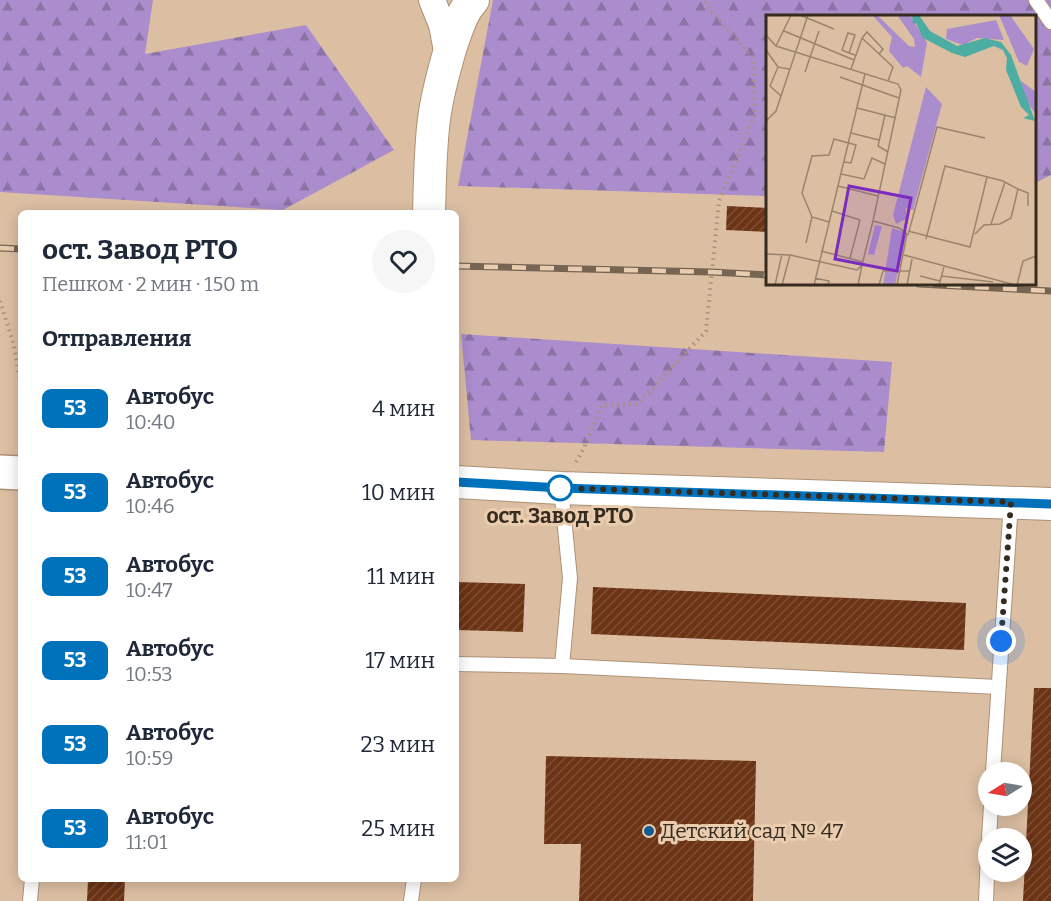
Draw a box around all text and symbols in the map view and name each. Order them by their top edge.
inset map [766,15,1036,285]
button: heart [372,230,435,293]
text: ост. Завод РТО [42,233,238,266]
text: Пешком · 2 мин · 150 m [42,272,259,296]
text: Отправления [42,325,192,352]
text: Автобус [126,383,214,410]
text: 53 [63,395,87,421]
text: 4 мин [372,395,435,422]
text: 10:40 [126,410,176,434]
text: Автобус [126,467,214,494]
marker: ост. Завод РТО [547,475,573,501]
text: 53 [63,479,87,505]
text: 10 мин [362,479,435,506]
text: 10:46 [126,494,175,518]
place label: ост. Завод РТО [486,503,634,529]
text: Автобус [126,551,214,578]
text: 53 [63,563,87,589]
text: 11 мин [367,563,435,590]
text: 10:47 [126,578,173,602]
your location [986,626,1016,656]
text: Автобус [126,635,214,662]
text: 53 [63,647,87,673]
text: 17 мин [365,647,435,674]
text: 10:53 [126,662,173,686]
text: Автобус [126,719,214,746]
text: 53 [63,731,87,757]
text: 23 мин [360,731,435,758]
text: 10:59 [126,746,173,770]
north arrow [978,762,1032,816]
map controls [978,762,1032,882]
text: Автобус [126,803,214,830]
text: 53 [63,815,87,841]
text: 25 мин [361,815,435,842]
place label: Детский сад № 47 [661,818,844,844]
marker: Детский сад № 47 [642,824,656,838]
button: layers [978,828,1032,882]
text: 11:01 [126,830,167,854]

